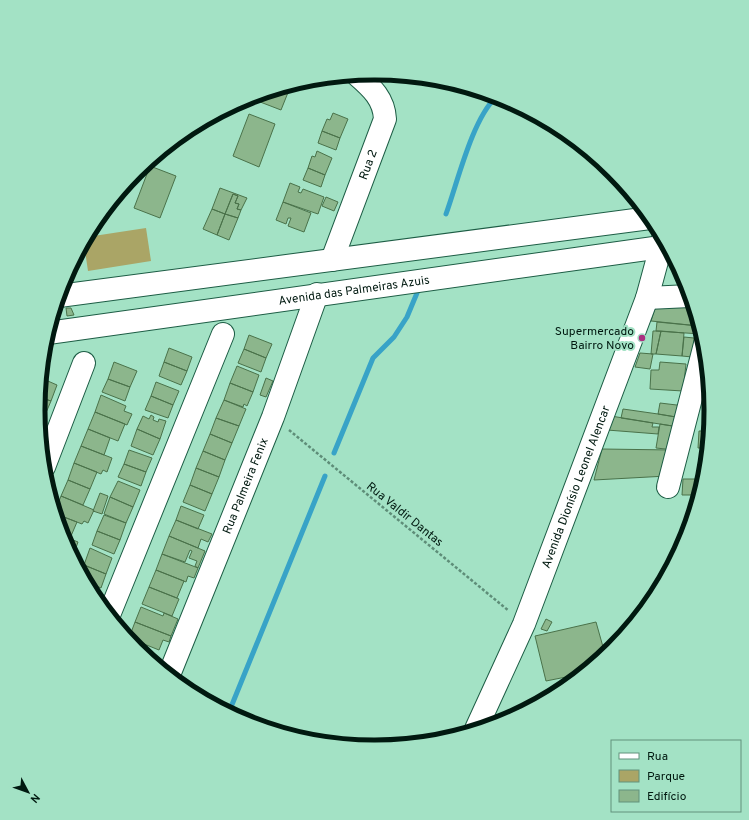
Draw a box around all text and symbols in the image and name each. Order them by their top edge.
street label: Rua 2 [356,147,382,182]
street label: Avenida das Palmeiras Azuis [277,273,431,310]
place label: Supermercado Bairro Novo [555,324,634,354]
marker: Supermercado Bairro Novo [637,333,647,343]
street label: Avenida Dionísio Leonel Alencar [539,403,615,571]
street label: Rua Palmeira Fenix [220,436,273,537]
street label: Rua Valdir Dantas [363,479,446,551]
legend [611,740,741,812]
text: Rua [647,749,668,765]
text: Parque [647,769,685,785]
north arrow [8,772,48,812]
text: Edifício [647,789,687,805]
text: N [27,790,43,805]

